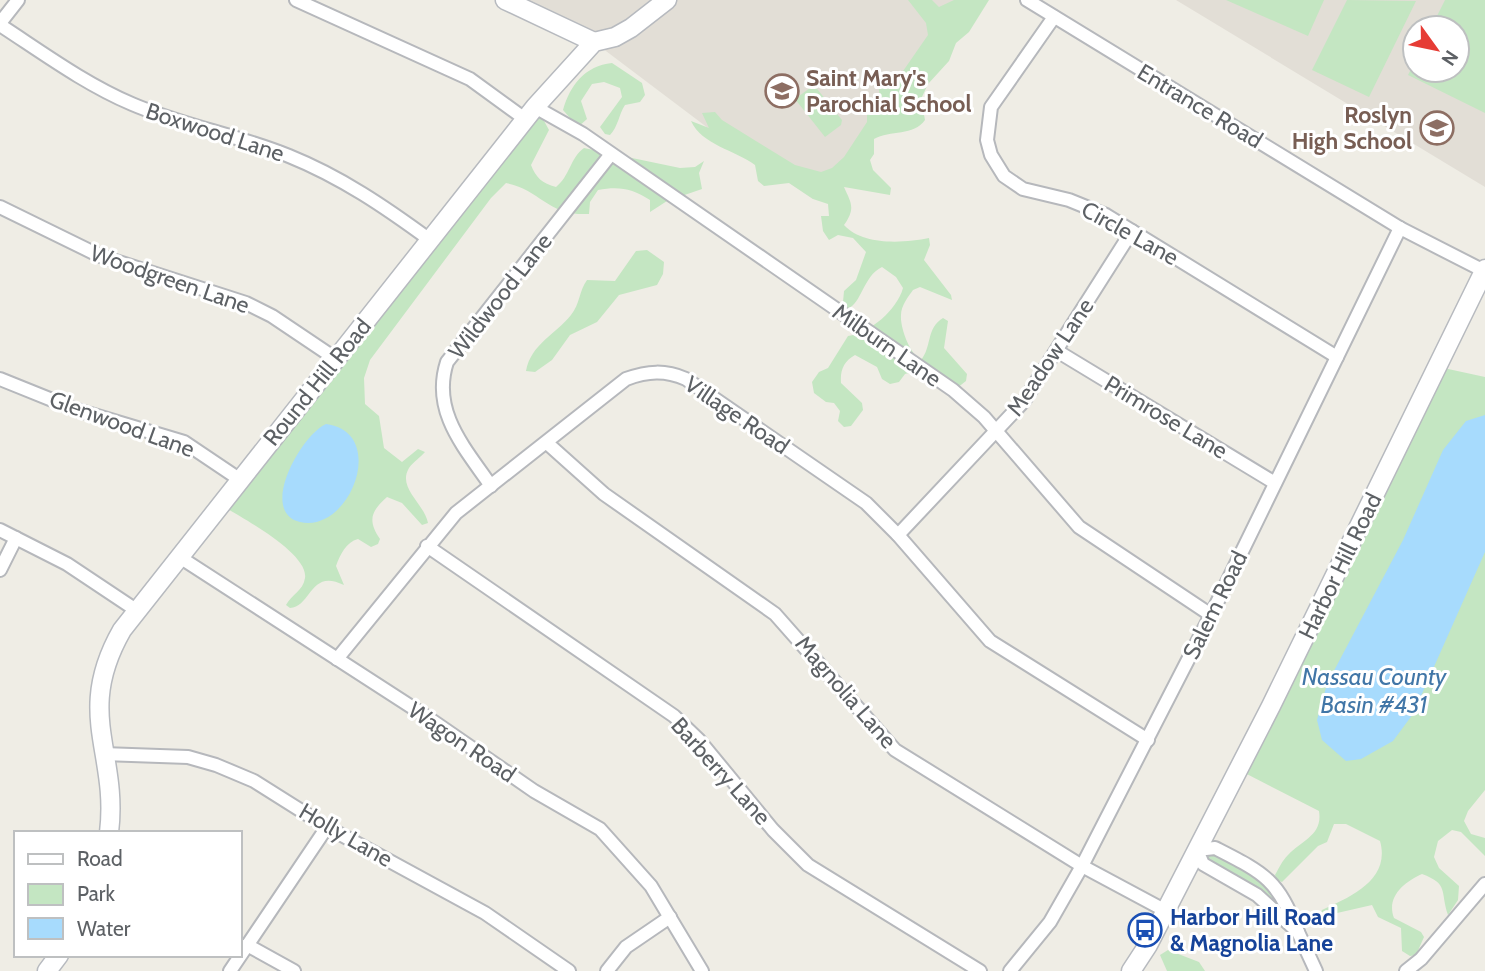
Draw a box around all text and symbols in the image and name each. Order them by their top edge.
north arrow [1401,14,1471,84]
text: N [1437,46,1463,70]
street label: Entrance Road [1132,58,1268,154]
place label: Saint Mary's Parochial School [806,64,971,118]
school or university icon: Saint Mary's Parochial School [763,72,801,110]
street label: Boxwood Lane [142,96,288,168]
place label: Roslyn High School [1292,101,1412,155]
school or university icon: Roslyn High School [1418,109,1456,147]
street label: Circle Lane [1077,195,1184,271]
street label: Wildwood Lane [442,227,558,364]
street label: Woodgreen Lane [87,239,253,319]
street label: Meadow Lane [1000,293,1100,421]
street label: Milburn Lane [827,297,947,393]
street label: Round Hill Road [257,313,377,451]
street label: Primrose Lane [1099,369,1233,465]
street label: Village Road [679,370,795,460]
street label: Glenwood Lane [46,385,198,463]
street label: Harbor Hill Road [1293,488,1387,644]
street label: Salem Road [1177,546,1253,664]
street label: Magnolia Lane [789,630,903,754]
water label: Nassau County Basin #431 [1302,662,1447,719]
street label: Wagon Road [403,696,521,788]
street label: Barberry Lane [665,711,777,831]
street label: Holly Lane [294,797,398,873]
legend [14,831,242,957]
text: Road [77,846,123,871]
text: Park [77,881,115,906]
place label: Harbor Hill Road & Magnolia Lane [1170,903,1336,957]
bus stop icon: Harbor Hill Road & Magnolia Lane [1126,911,1164,949]
text: Water [77,916,131,941]

